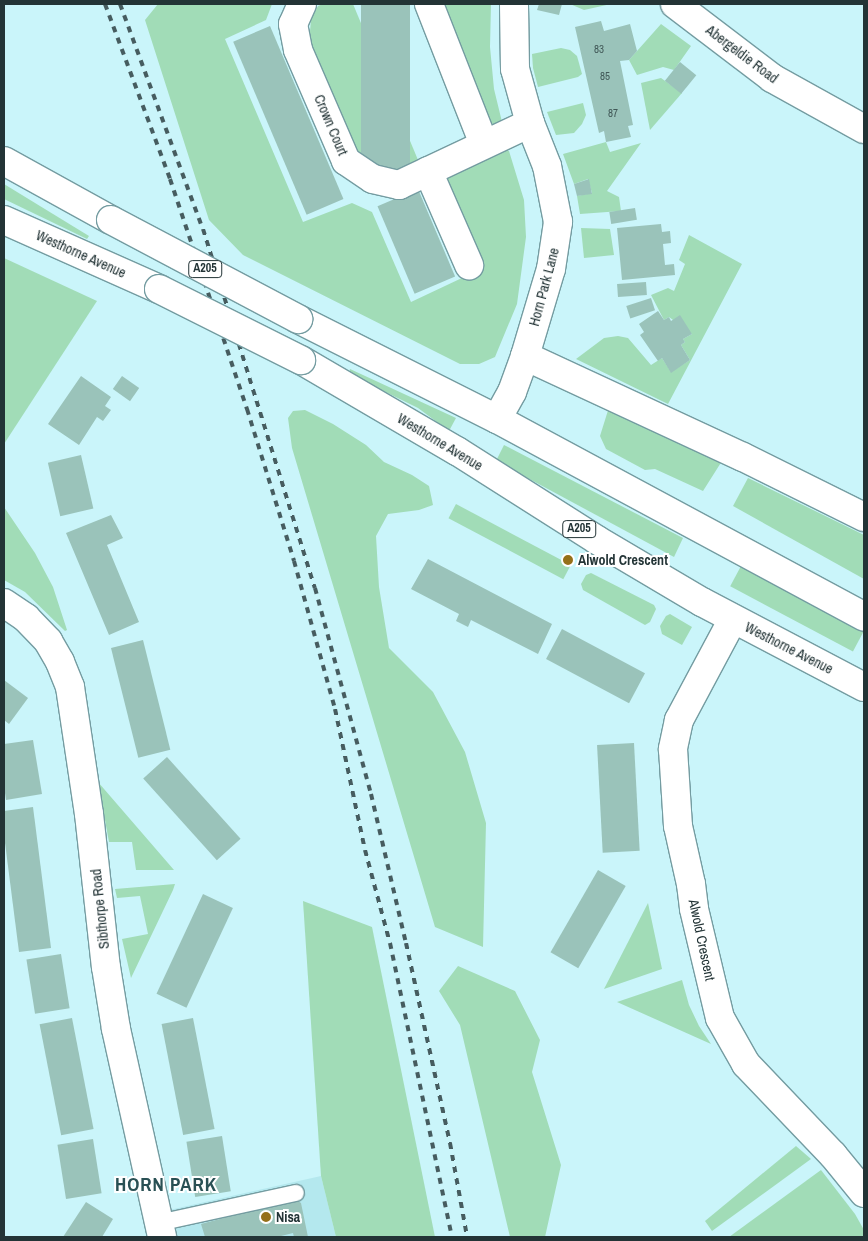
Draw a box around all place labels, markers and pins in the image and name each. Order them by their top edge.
place label: Alwold Crescent [578,552,668,568]
marker: Alwold Crescent [562,554,574,566]
place label: Nisa [276,1209,300,1225]
marker: Nisa [260,1211,272,1223]

